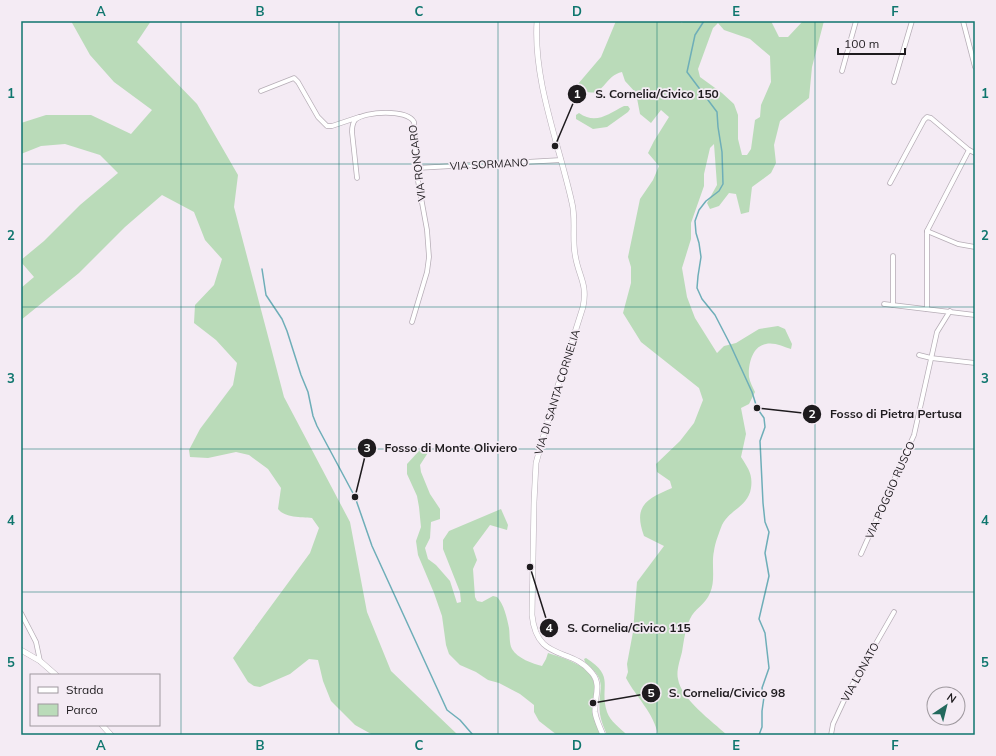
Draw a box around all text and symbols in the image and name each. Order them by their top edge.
text: A [96,3,106,19]
text: B [256,3,265,19]
text: C [415,3,424,19]
text: D [572,3,582,19]
text: E [732,3,740,19]
text: F [891,3,899,19]
scale bar [838,30,905,56]
text: 100 m [844,36,879,51]
callout: S. Cornelia/Civico 150 [567,82,727,106]
text: 1 [7,85,15,101]
text: 1 [981,85,989,101]
text: 1 [573,86,581,101]
text: S. Cornelia/Civico 150 [595,86,719,101]
street label: VIA RONCARO [405,124,429,202]
street label: VIA SORMANO [449,155,529,173]
text: 2 [7,227,15,243]
text: 2 [981,227,989,243]
street label: VIA DI SANTA CORNELIA [531,328,583,456]
text: 3 [7,370,15,386]
text: 3 [981,370,989,386]
callout: Fosso di Pietra Pertusa [802,402,970,426]
text: 2 [808,406,816,421]
text: Fosso di Pietra Pertusa [830,406,962,421]
callout: Fosso di Monte Oliviero [357,436,525,460]
street label: VIA POGGIO RUSCO [862,439,918,541]
text: 3 [363,440,371,455]
text: Fosso di Monte Oliviero [385,440,517,455]
text: 4 [7,512,15,528]
text: 4 [981,512,989,528]
callout: S. Cornelia/Civico 115 [539,616,699,640]
text: 4 [545,620,553,635]
text: S. Cornelia/Civico 115 [567,620,691,635]
street label: VIA LONATO [838,640,882,704]
text: 5 [7,654,15,670]
text: 5 [981,654,989,670]
legend [30,674,160,726]
callout: S. Cornelia/Civico 98 [641,681,793,705]
text: Strada [66,682,104,697]
text: 5 [647,685,655,700]
text: S. Cornelia/Civico 98 [669,685,785,700]
north arrow [926,686,966,726]
text: N [944,690,959,706]
text: Parco [66,702,98,717]
text: A [96,737,106,753]
text: B [256,737,265,753]
text: C [415,737,424,753]
text: D [572,737,582,753]
text: E [732,737,740,753]
text: F [891,737,899,753]

